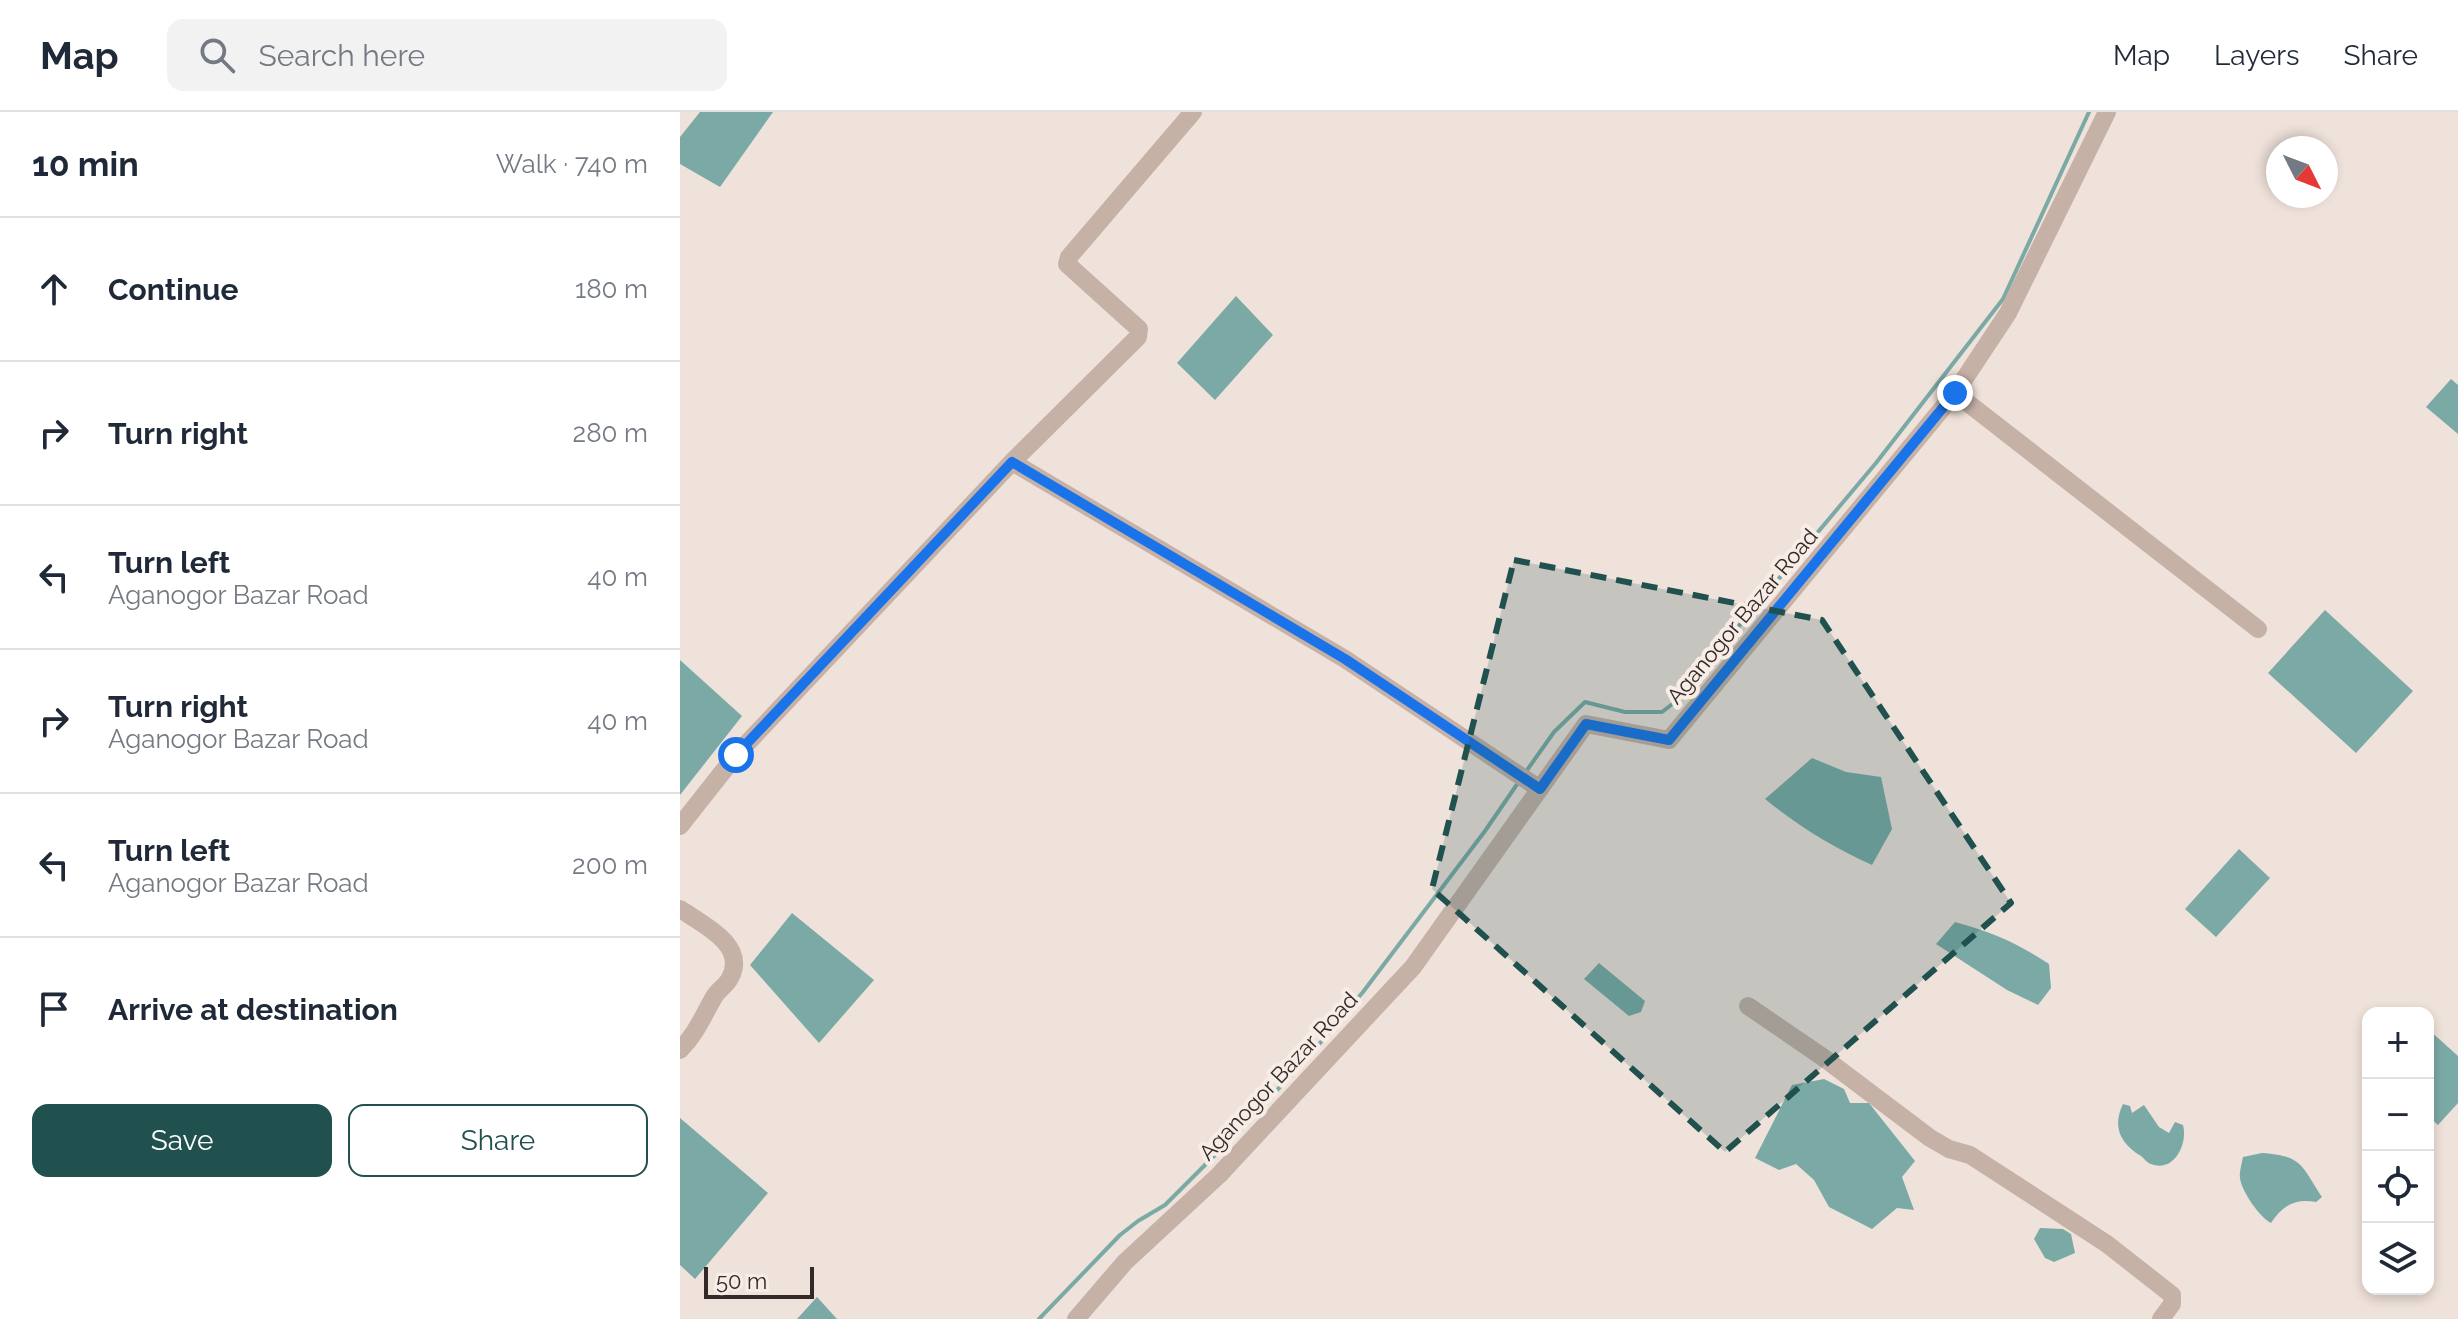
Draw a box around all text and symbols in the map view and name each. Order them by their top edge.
search box [167,19,727,91]
text: Map [40,33,119,78]
icon: search [195,33,239,77]
text: Search here [259,38,425,73]
text: Map [2113,39,2170,72]
text: Layers [2214,39,2300,72]
text: Share [2344,39,2418,72]
north arrow [2266,136,2338,208]
text: 10 min [32,144,139,184]
text: Walk · 740 m [496,149,648,179]
icon: ahead [32,267,76,311]
text: Continue [108,272,239,307]
text: 180 m [575,274,648,304]
route end [1937,375,1973,411]
icon: right [32,411,76,455]
text: Turn right [108,416,248,451]
text: 280 m [573,418,648,448]
street label: Aganogor Bazar Road [1661,523,1823,709]
text: Turn left [108,545,230,580]
icon: left [32,555,76,599]
text: 40 m [587,562,648,592]
text: Aganogor Bazar Road [108,580,369,610]
text: Turn right [108,689,248,724]
icon: right [32,699,76,743]
text: 40 m [587,706,648,736]
text: Aganogor Bazar Road [108,724,369,754]
route start [718,737,754,773]
text: Turn left [108,833,230,868]
icon: left [32,843,76,887]
text: 200 m [572,850,648,880]
text: Aganogor Bazar Road [108,868,369,898]
street label: Aganogor Bazar Road [1193,986,1363,1166]
icon: arrive [32,987,76,1031]
text: Arrive at destination [108,992,398,1027]
map controls [2362,1007,2434,1295]
button: + [2362,1007,2434,1079]
button: − [2362,1079,2434,1151]
button: Save [32,1104,332,1177]
button: Share [348,1104,648,1177]
button: locate [2362,1151,2434,1223]
button: layers [2362,1223,2434,1295]
scale bar [704,1263,814,1299]
text: 50 m [716,1268,767,1294]

